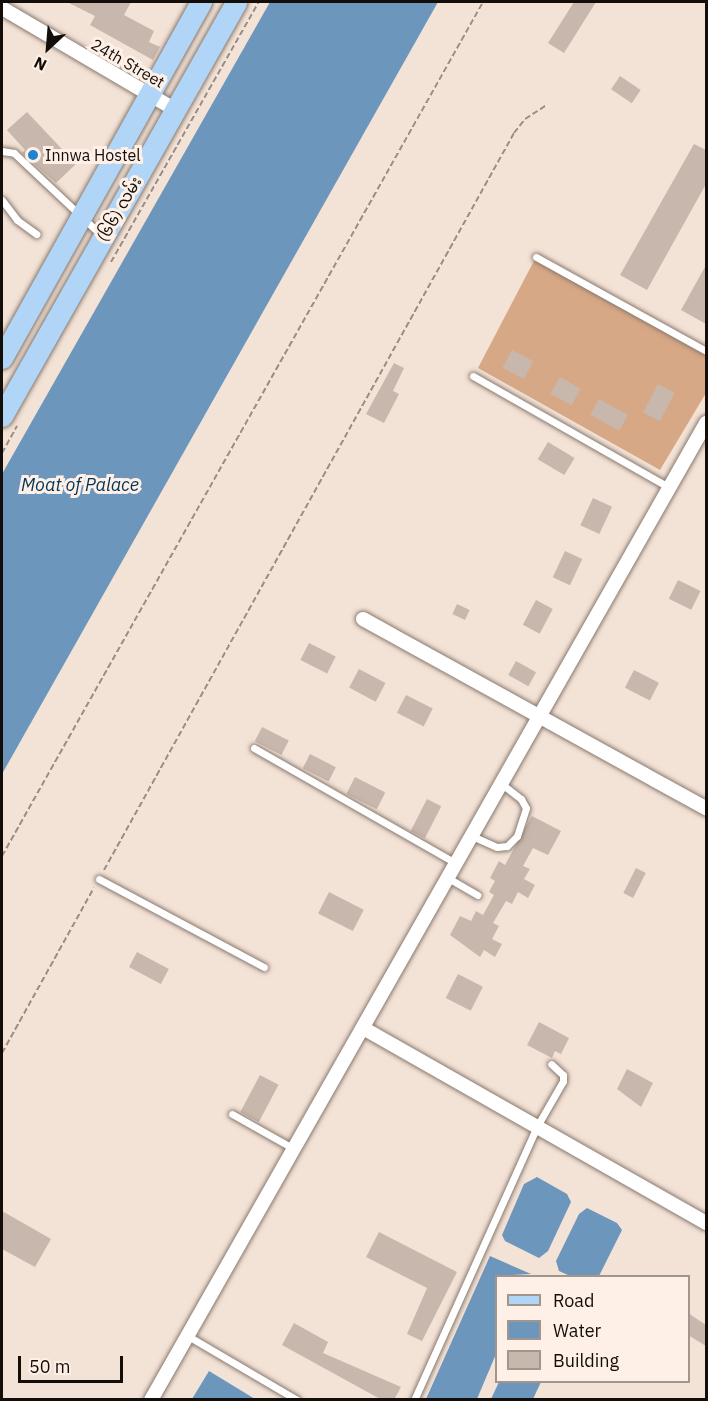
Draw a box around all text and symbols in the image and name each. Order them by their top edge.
north arrow [18,18,78,78]
street label: 24th Street [88,34,168,92]
text: N [31,53,50,76]
place label: Innwa Hostel [45,145,141,165]
marker: Innwa Hostel [26,148,40,162]
street label: (၆၆) လမ်း [93,173,145,245]
water label: Moat of Palace [21,474,139,496]
legend [495,1275,690,1383]
text: Road [553,1289,594,1312]
text: Water [553,1319,601,1342]
scale bar [21,1344,126,1382]
text: Building [553,1349,619,1372]
text: 50 m [29,1355,71,1378]

